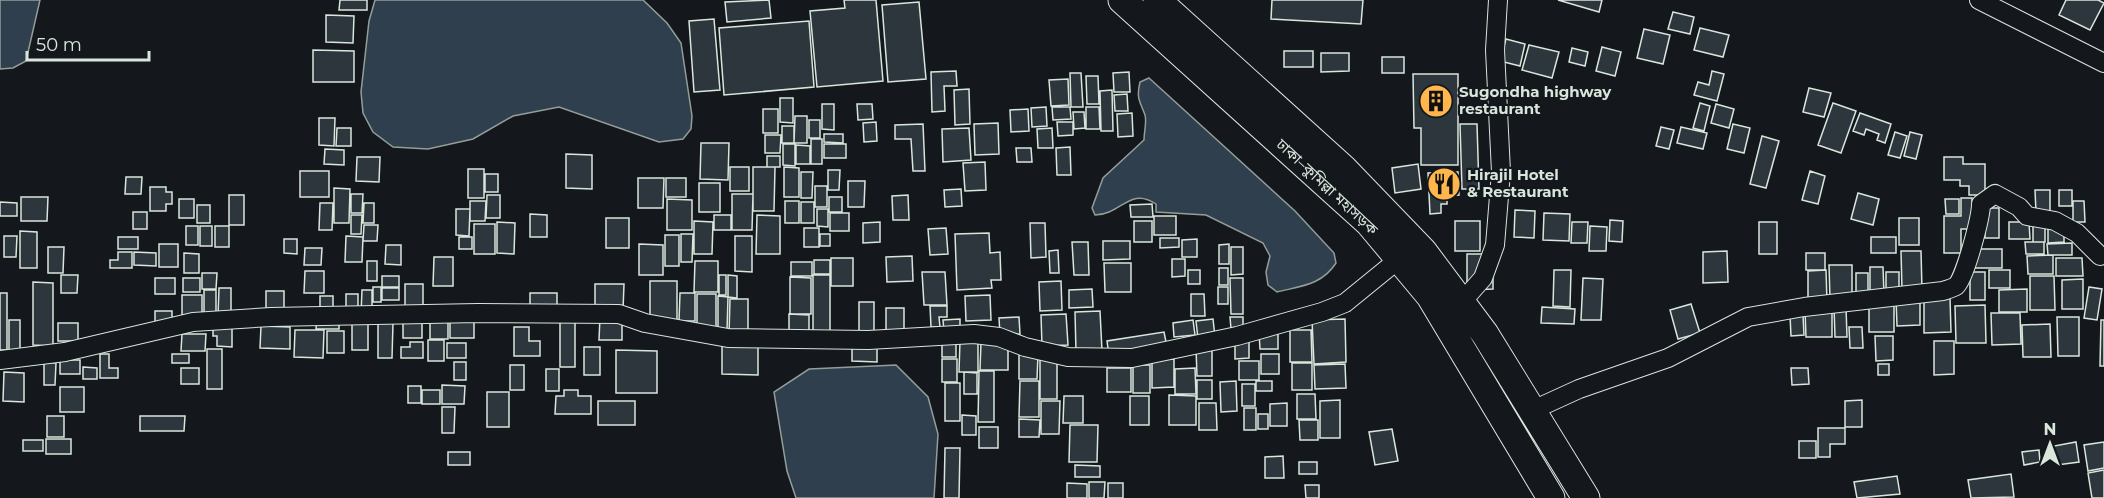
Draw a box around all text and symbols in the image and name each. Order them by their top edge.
scale bar [27,24,148,62]
text: 50 m [36,34,82,56]
place label: Sugondha highway restaurant [1459,82,1612,118]
building icon: Sugondha highway restaurant [1418,83,1454,119]
street label: ঢাকা–কুমিল্লা মহাসড়ক [1272,134,1383,239]
place label: Hirajil Hotel & Restaurant [1467,165,1569,201]
restaurant icon: Hirajil Hotel & Restaurant [1426,166,1462,202]
north arrow [2020,414,2080,474]
text: N [2044,420,2056,439]

